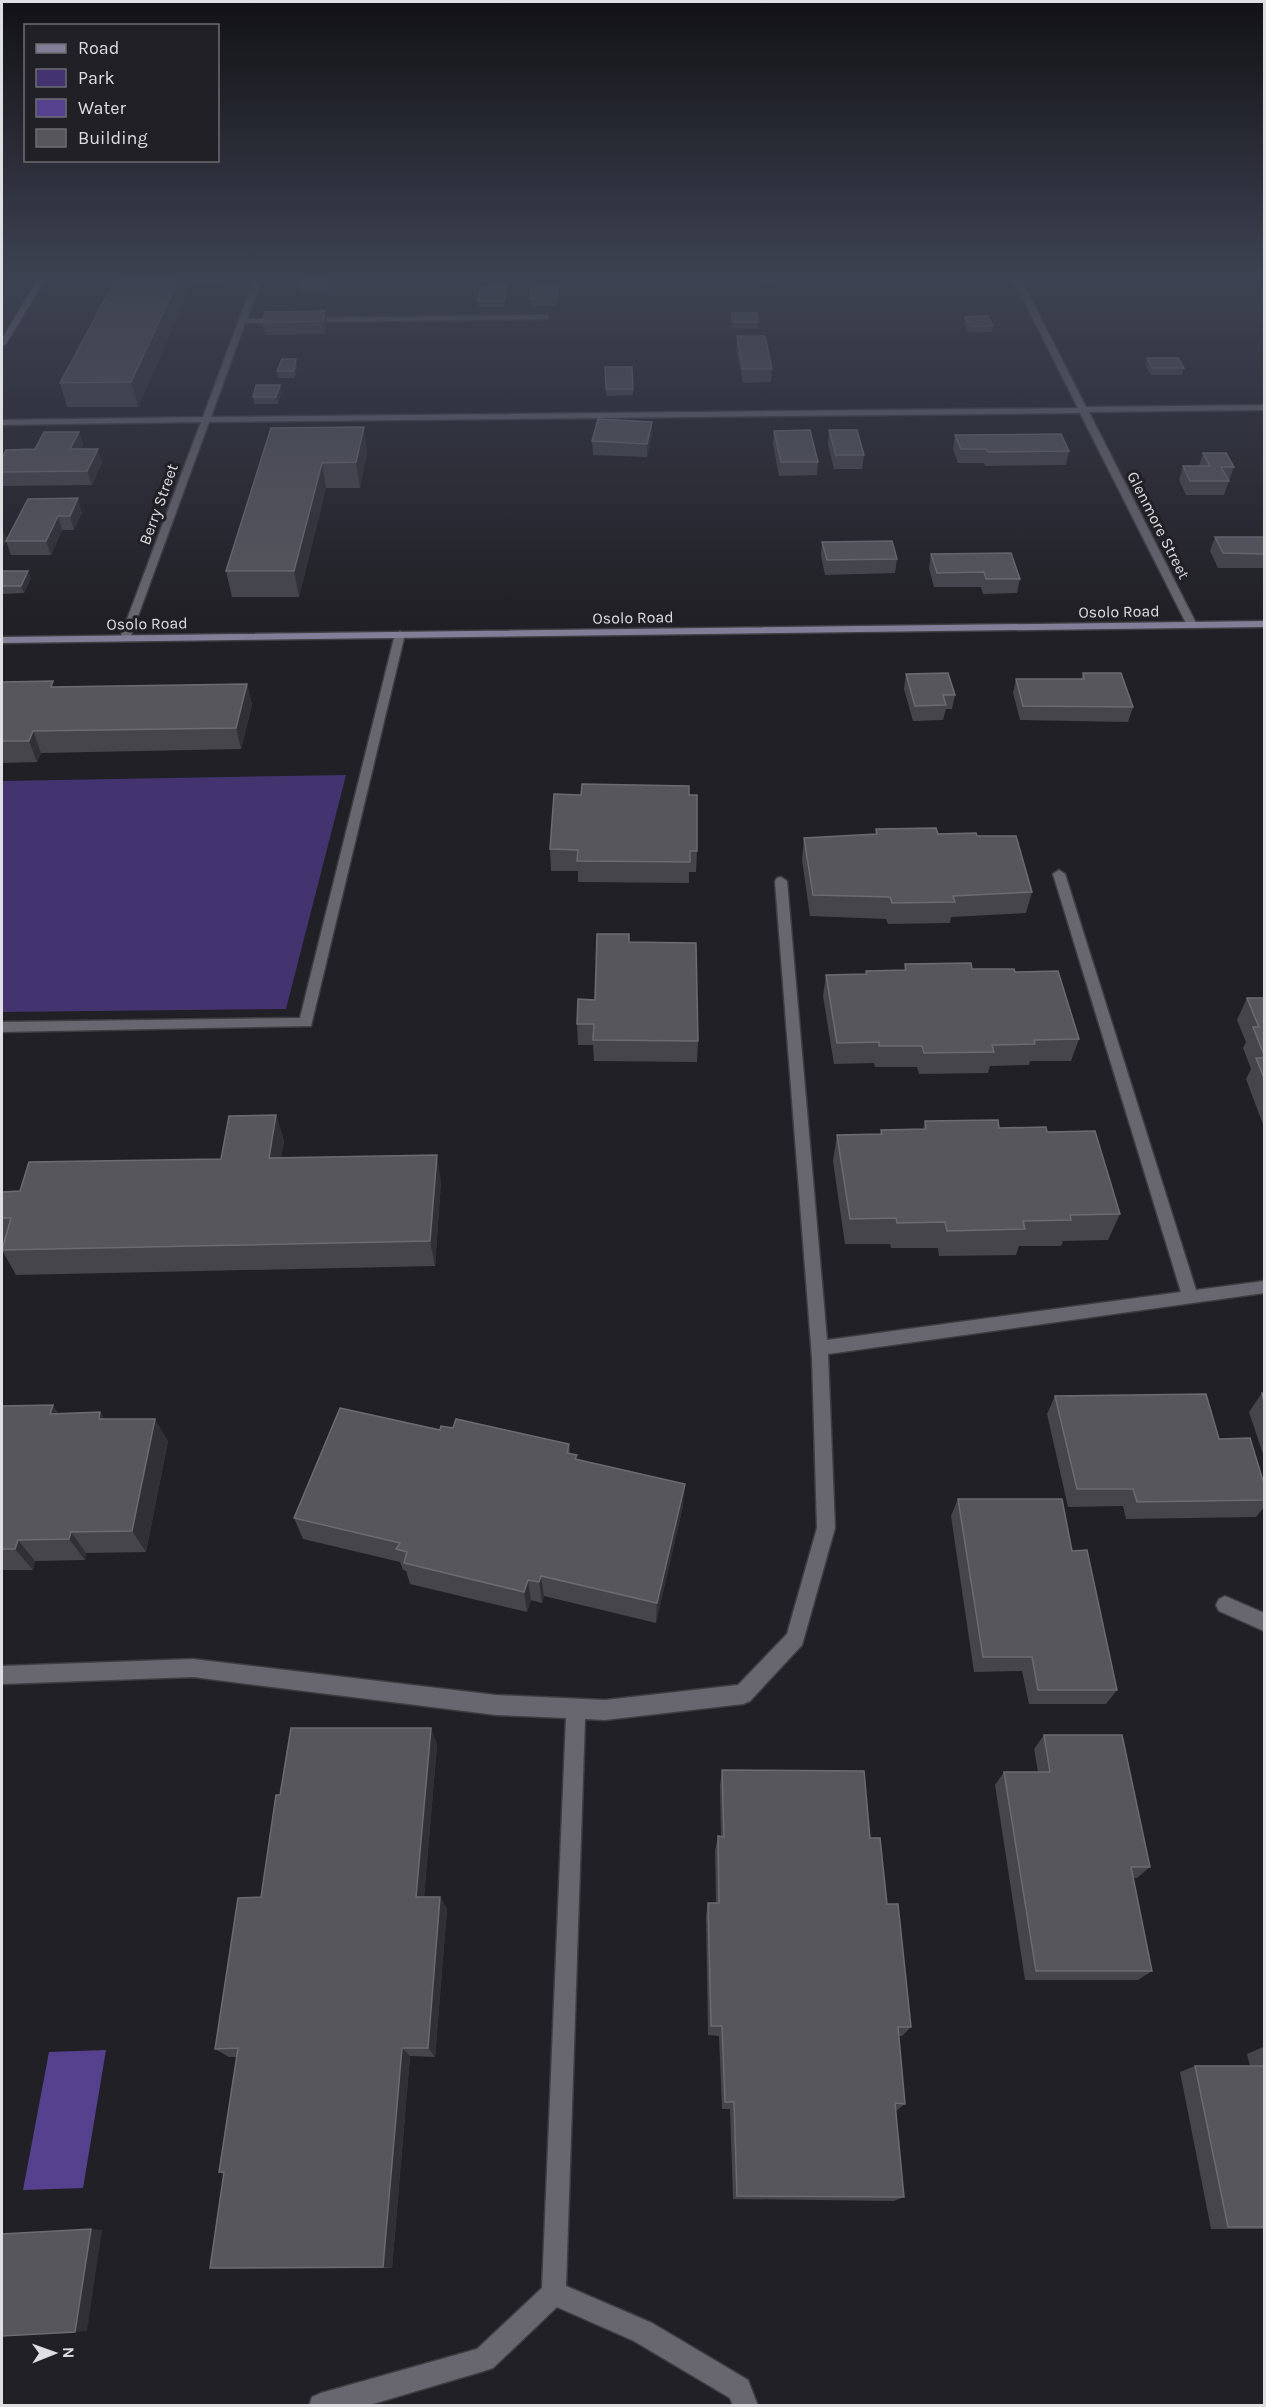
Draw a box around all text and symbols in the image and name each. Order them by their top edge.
legend [24,24,219,162]
text: Road [78,37,119,59]
text: Park [78,67,115,89]
text: Water [78,97,126,119]
text: Building [78,127,148,149]
street label: Berry Street [135,461,182,547]
street label: Glenmore Street [1123,468,1194,582]
street label: Osolo Road [1078,601,1160,622]
street label: Osolo Road [592,607,674,628]
street label: Osolo Road [106,613,188,634]
north arrow [24,2323,84,2383]
text: N [59,2347,78,2359]

